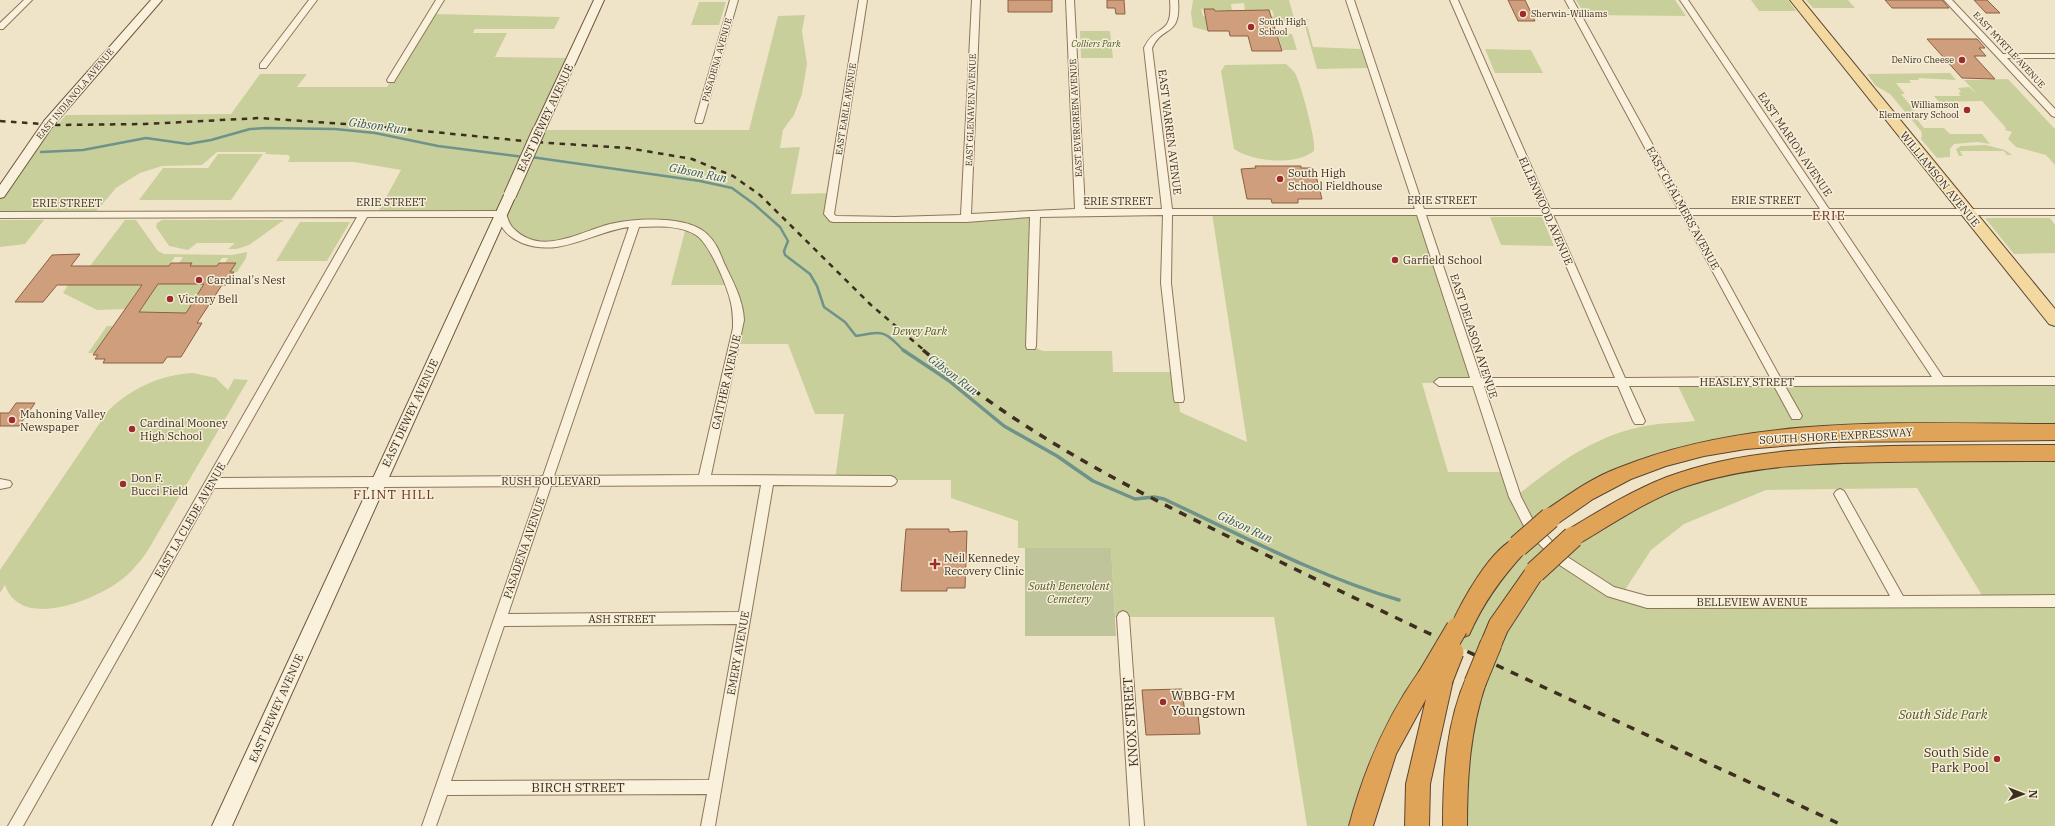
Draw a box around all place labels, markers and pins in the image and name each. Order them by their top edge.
place label: Sherwin-Williams [1531,8,1607,19]
marker: Sherwin-Williams [1518,9,1528,19]
place label: South High School [1259,16,1307,37]
marker: South High School [1246,22,1256,32]
place label: DeNiro Cheese [1892,54,1954,65]
marker: DeNiro Cheese [1957,55,1967,65]
place label: Williamson Elementary School [1879,99,1959,120]
marker: Williamson Elementary School [1962,105,1972,115]
place label: South High School Fieldhouse [1288,166,1383,193]
marker: South High School Fieldhouse [1275,174,1285,184]
place label: Garfield School [1403,253,1482,267]
marker: Garfield School [1390,255,1400,265]
place label: Cardinal's Nest [207,273,286,287]
marker: Cardinal's Nest [194,275,204,285]
place label: Victory Bell [178,292,238,306]
marker: Victory Bell [165,294,175,304]
place label: Mahoning Valley Newspaper [20,407,106,434]
marker: Mahoning Valley Newspaper [7,415,17,425]
place label: Cardinal Mooney High School [140,416,228,443]
marker: Cardinal Mooney High School [127,424,137,434]
place label: Don F. Bucci Field [131,471,189,498]
marker: Don F. Bucci Field [118,479,128,489]
place label: Neil Kennedey Recovery Clinic [944,551,1024,578]
marker: Neil Kennedey Recovery Clinic [929,558,941,570]
place label: WBBG-FM Youngstown [1171,687,1246,719]
marker: WBBG-FM Youngstown [1158,697,1168,707]
place label: South Side Park Pool [1924,744,1989,776]
marker: South Side Park Pool [1992,754,2002,764]

